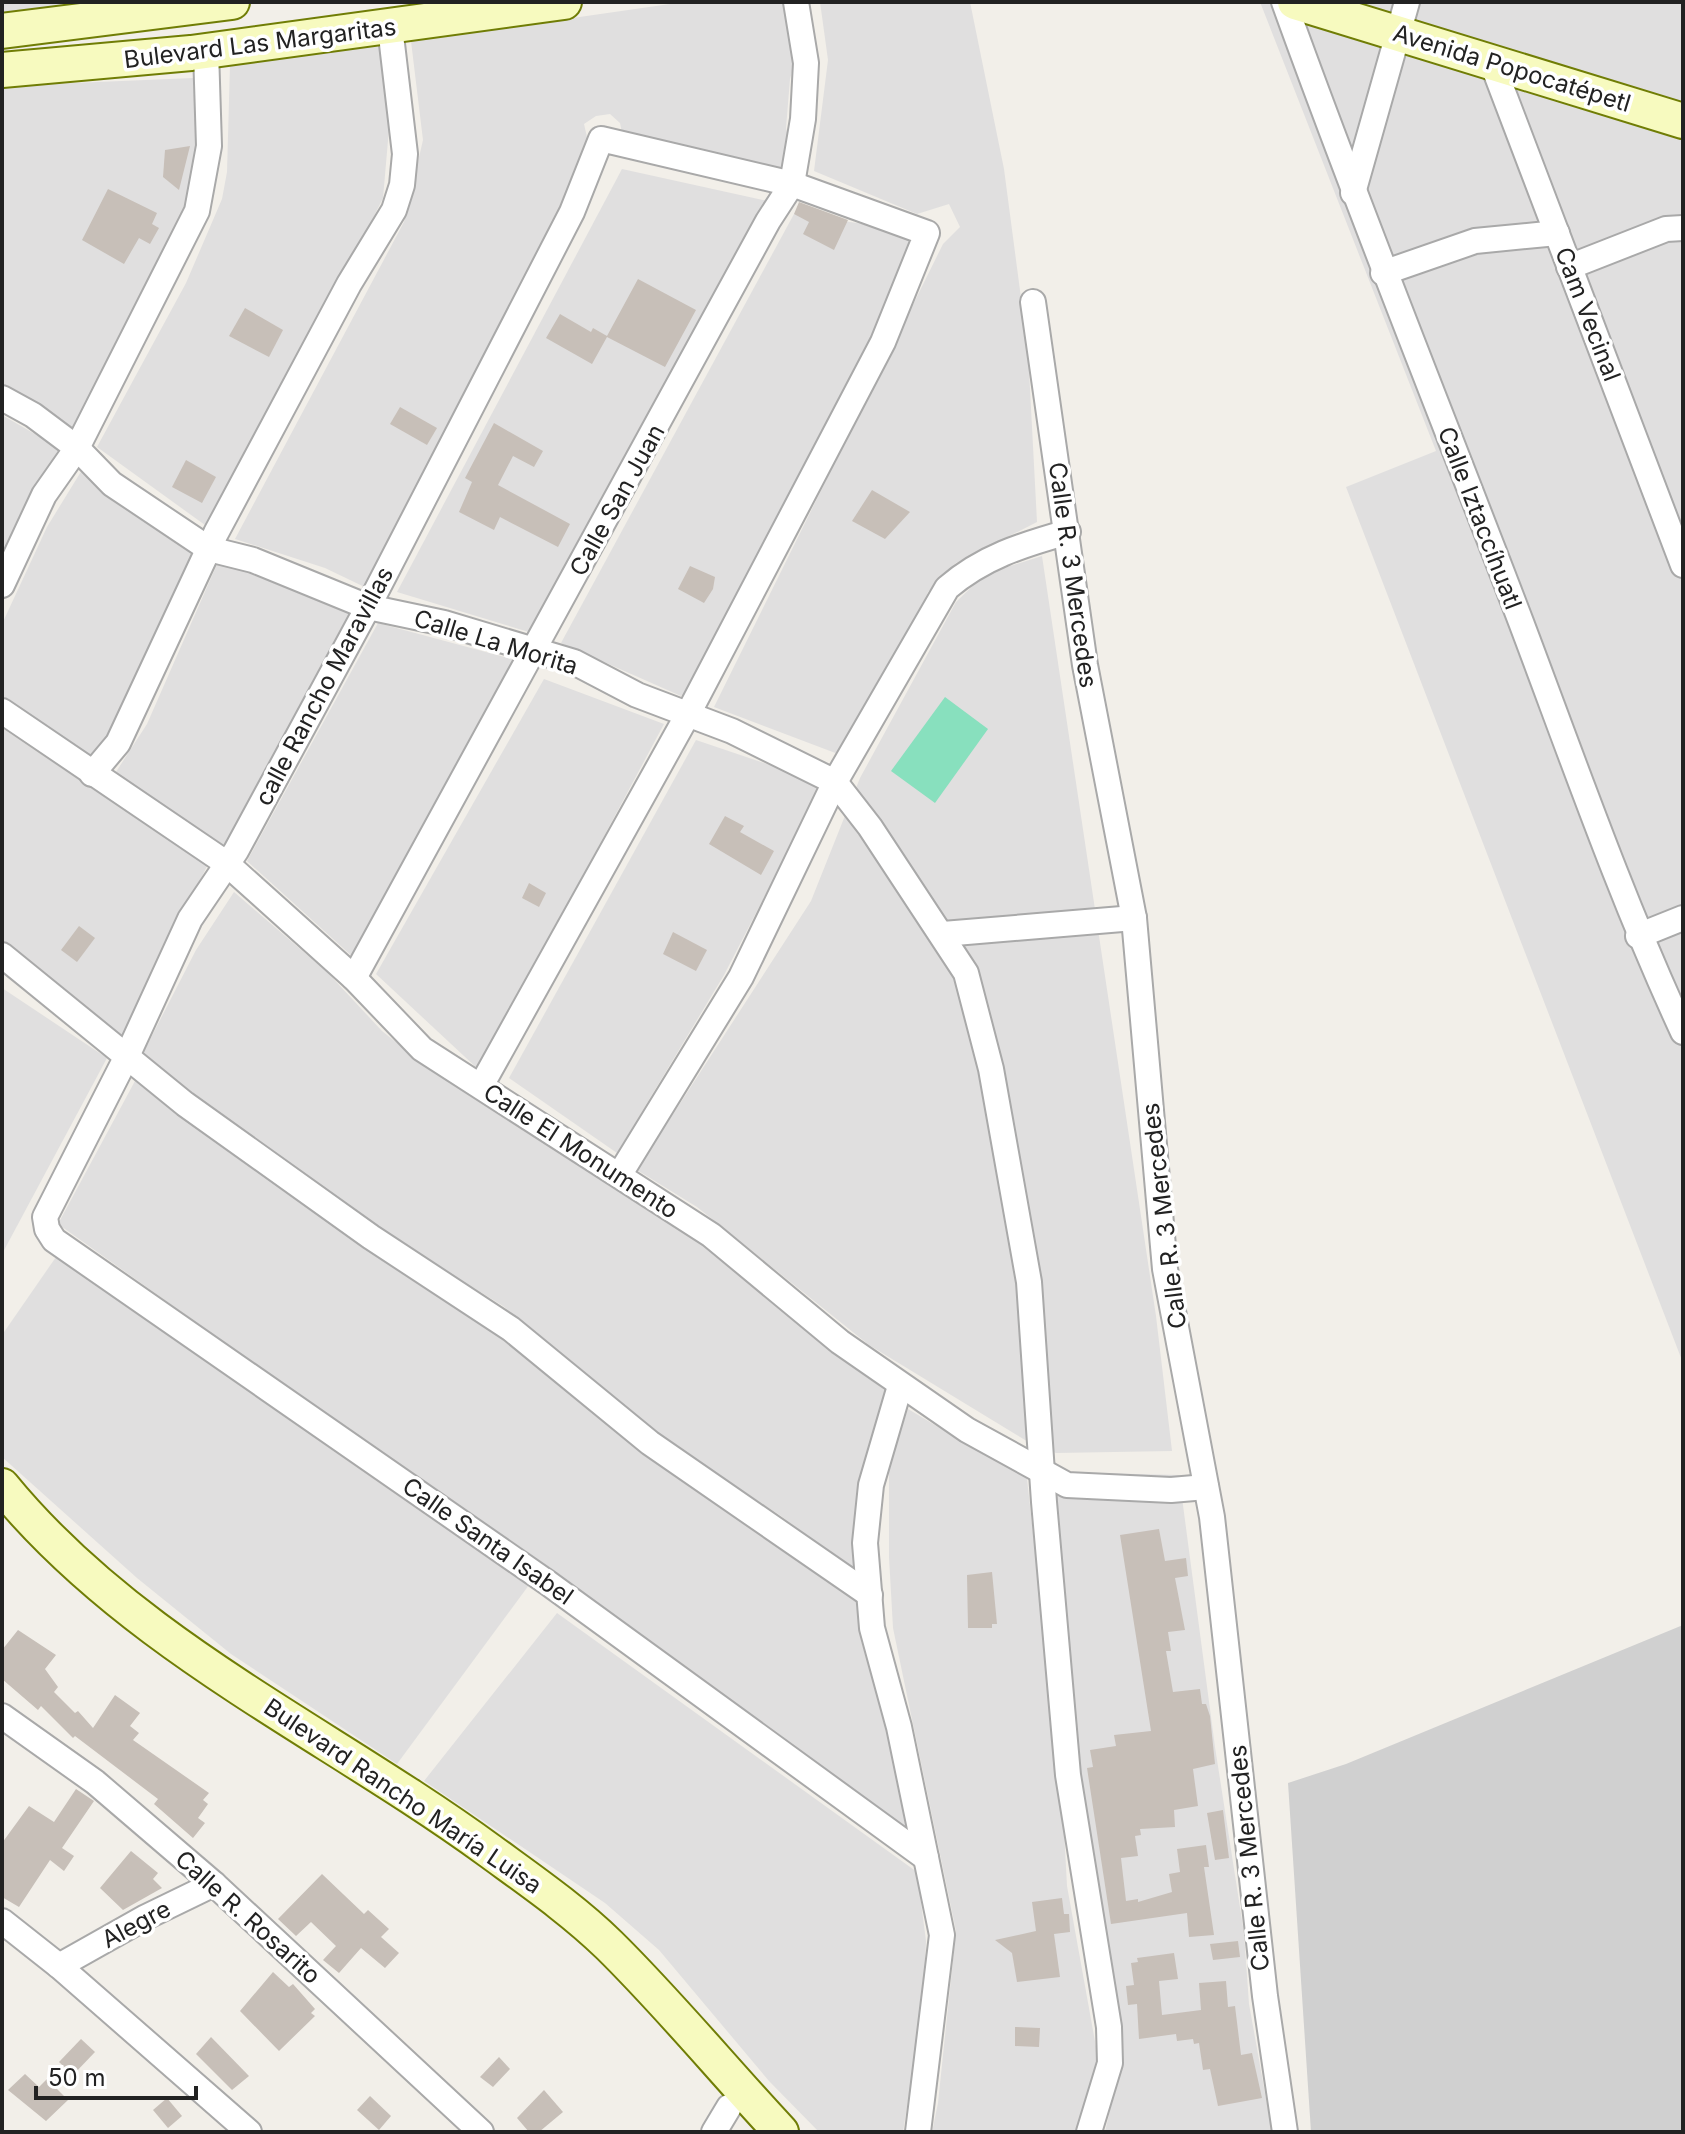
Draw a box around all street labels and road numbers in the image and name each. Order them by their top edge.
street label: Bulevard Las Margaritas [122,12,398,74]
street label: Avenida Popocatépetl [1390,18,1634,118]
street label: Cam Vecinal [1549,243,1627,385]
street label: Calle San Juan [563,419,671,581]
street label: Calle Iztaccíhuatl [1432,423,1528,613]
street label: Calle R. 3 Mercedes [1043,460,1103,690]
street label: calle Rancho Maravillas [249,562,399,810]
street label: Calle La Morita [411,603,581,681]
street label: Calle El Monumento [478,1077,684,1225]
street label: Calle R. 3 Mercedes [1136,1101,1192,1331]
street label: Calle Santa Isabel [397,1471,579,1611]
street label: Bulevard Rancho María Luisa [259,1692,547,1900]
street label: Calle R. 3 Mercedes [1223,1743,1275,1973]
street label: Calle R. Rosarito [169,1844,327,1990]
street label: Alegre [97,1894,175,1954]

